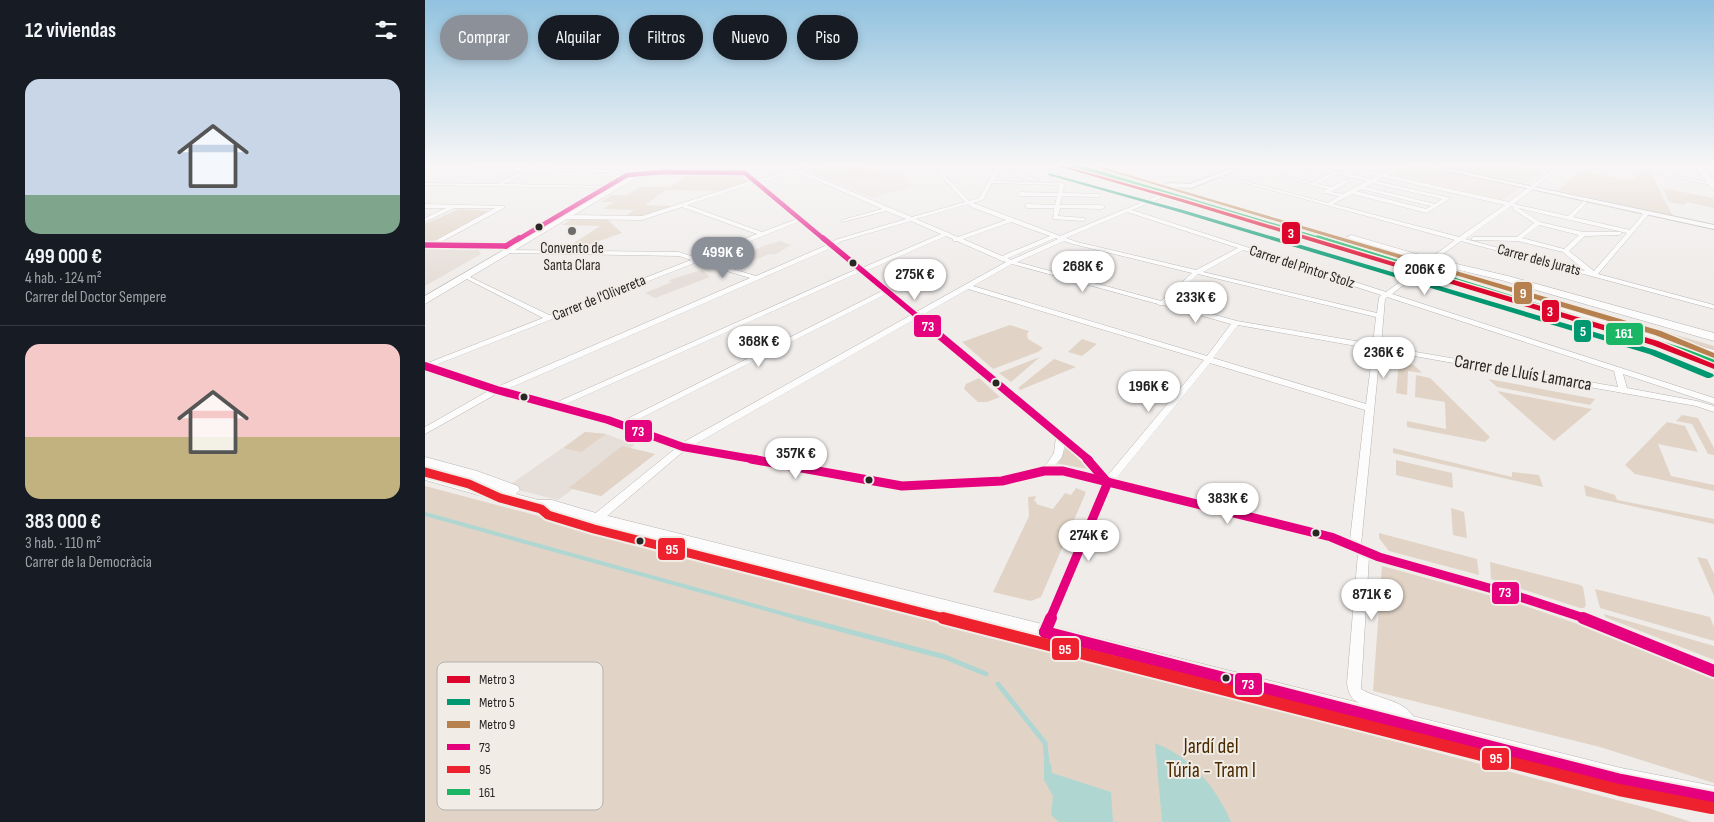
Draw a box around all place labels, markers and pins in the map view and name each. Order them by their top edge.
unlabelled marker [534,222,544,232]
marker: Convento de Santa Clara [566,225,578,237]
pin: 499K € [682,236,764,279]
place label: Convento de Santa Clara [540,239,604,275]
pin: 268K € [1042,250,1124,293]
pin: 206K € [1384,254,1466,296]
unlabelled marker [848,258,858,268]
pin: 275K € [874,258,956,301]
pin: 233K € [1155,282,1237,324]
pin: 368K € [718,326,800,368]
pin: 236K € [1343,336,1425,379]
pin: 196K € [1108,370,1190,413]
unlabelled marker [991,378,1001,388]
unlabelled marker [519,392,529,402]
pin: 357K € [755,438,837,480]
unlabelled marker [864,475,874,485]
pin: 383K € [1187,482,1269,525]
pin: 274K € [1048,520,1130,562]
unlabelled marker [1311,528,1321,538]
unlabelled marker [635,536,645,546]
pin: 871K € [1331,578,1413,621]
unlabelled marker [1221,673,1231,683]

